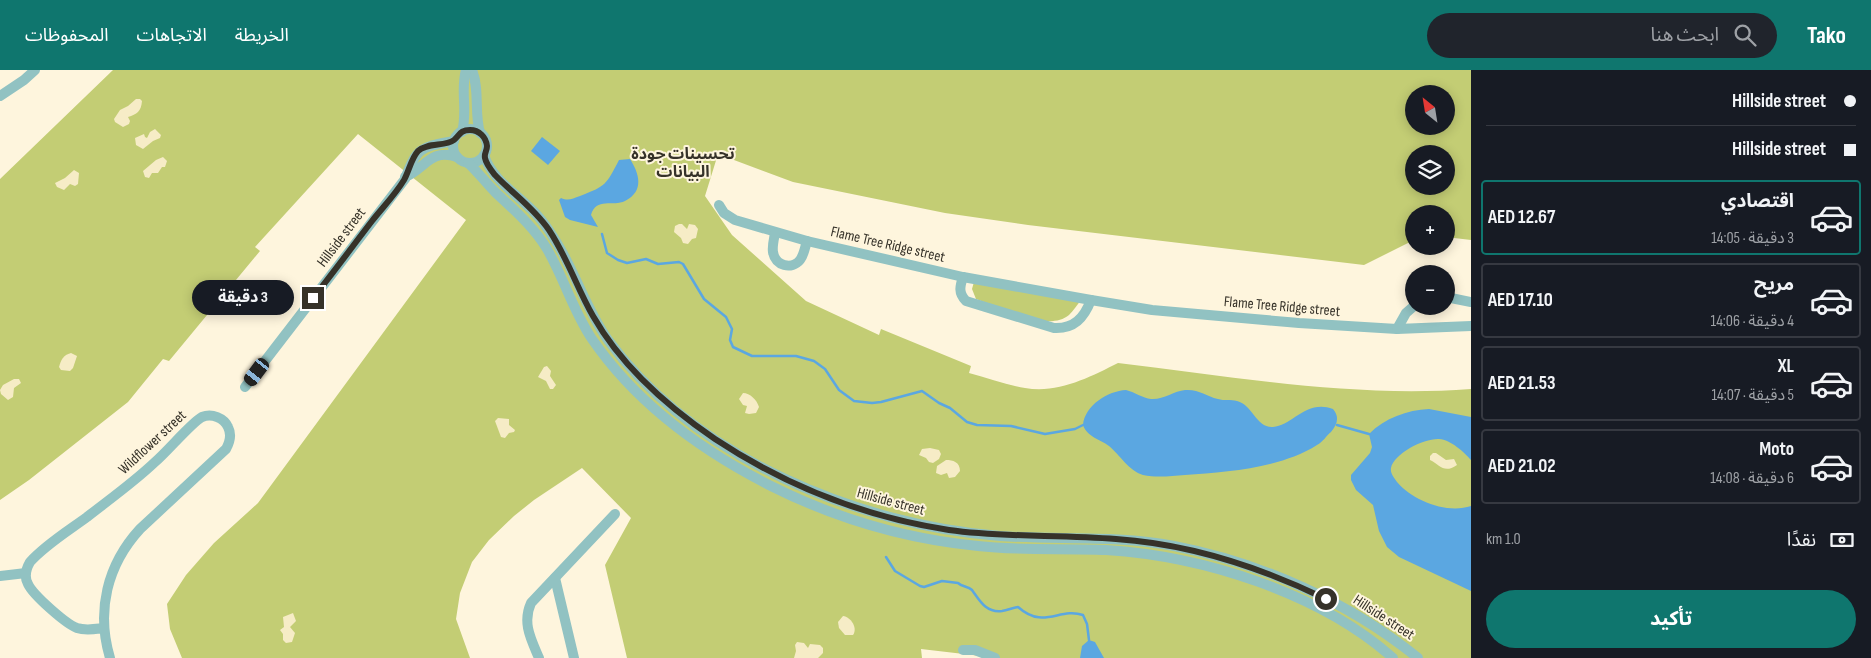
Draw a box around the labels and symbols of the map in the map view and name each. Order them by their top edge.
north arrow [1405,85,1455,135]
district label: تحسينات جودة البيانات [631,145,735,182]
street label: Hillside street [313,204,370,271]
street label: Flame Tree Ridge street [829,222,947,267]
callout: 3 دقيقة [193,280,296,316]
route end [302,287,324,309]
street label: Flame Tree Ridge street [1223,292,1341,321]
car [241,356,272,388]
street label: Wildflower street [114,406,191,479]
street label: Hillside street [855,483,927,520]
route start [1315,588,1337,610]
street label: Hillside street [1349,591,1418,645]

